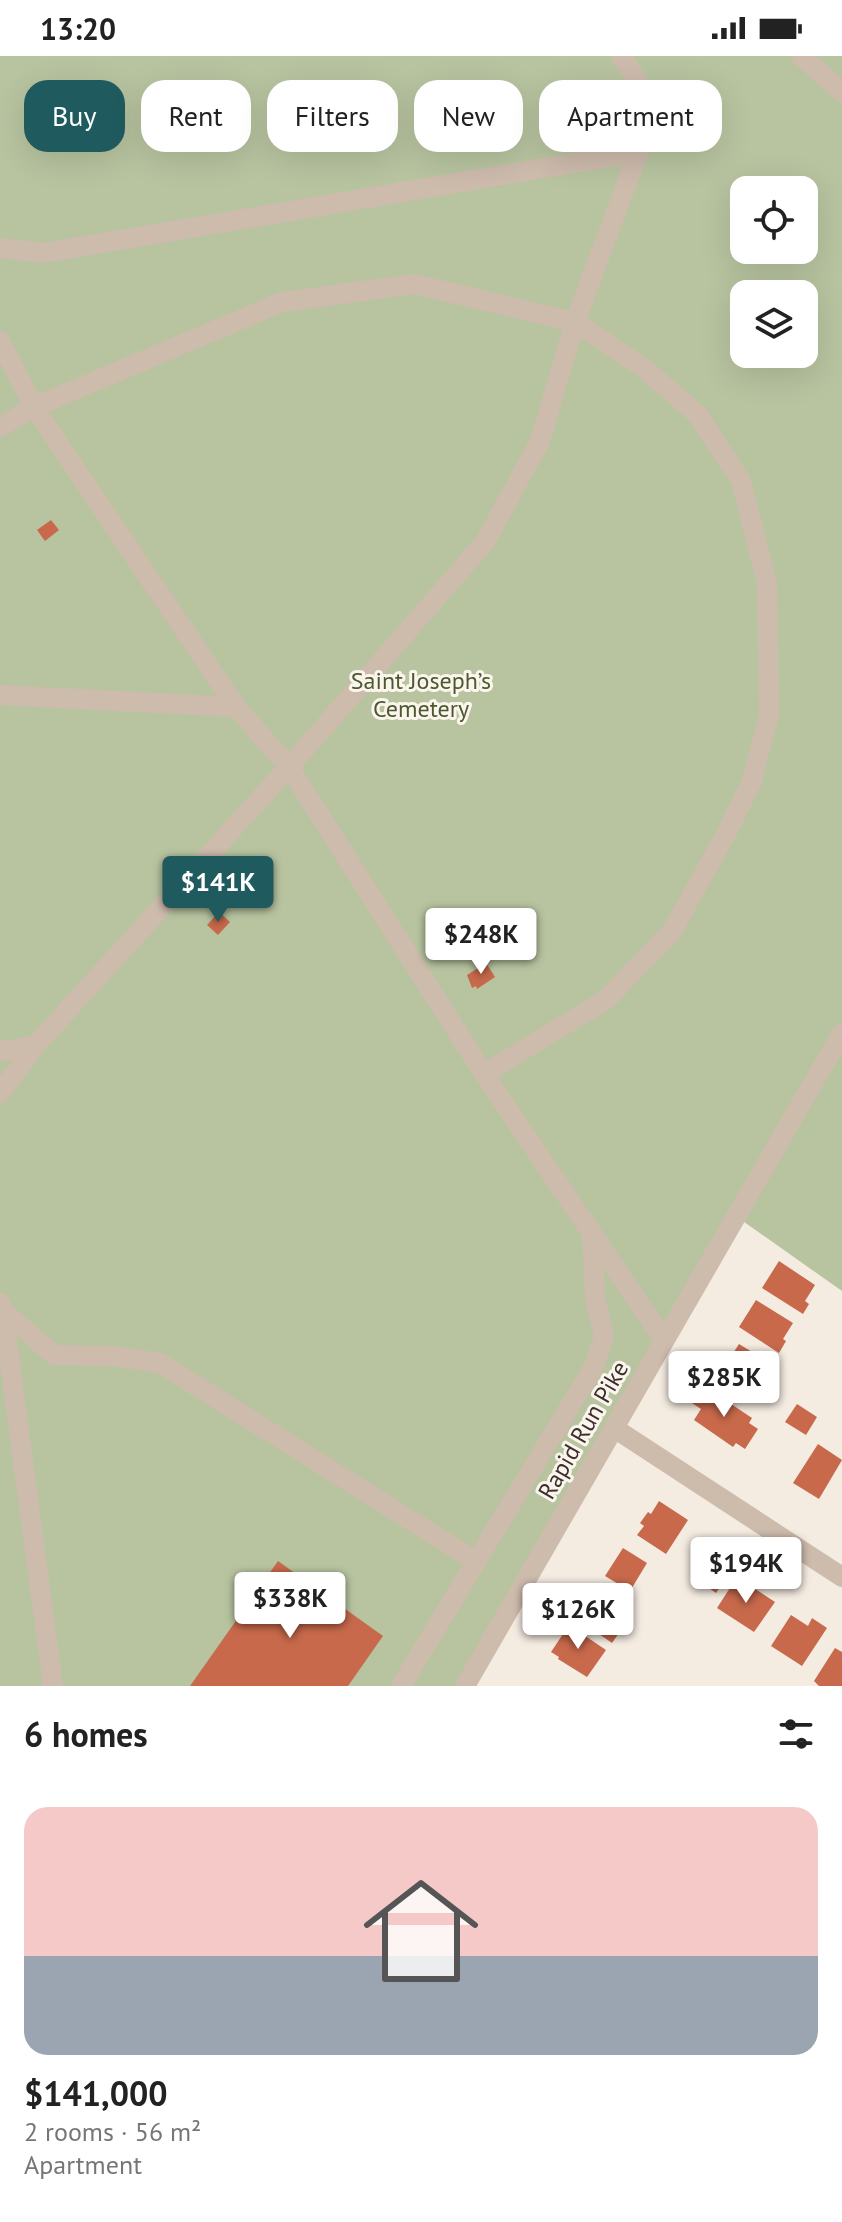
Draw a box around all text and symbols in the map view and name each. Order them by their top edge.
text: 13:20 [40,9,116,48]
chip: Buy [24,80,125,152]
chip: Rent [141,80,251,152]
chip: Filters [267,80,398,152]
chip: New [414,80,523,152]
chip: Apartment [539,80,722,152]
map controls [730,176,818,368]
button: locate [730,176,818,264]
button: layers [730,280,818,368]
park label: Saint Joseph’s Cemetery [351,665,491,724]
pin: $141K [162,856,274,924]
text: $141K [180,865,256,898]
pin: $248K [425,908,537,976]
text: $248K [443,917,519,950]
pin: $285K [668,1351,780,1419]
street label: Rapid Run Pike [531,1355,635,1505]
text: $285K [686,1360,762,1393]
pin: $194K [690,1537,802,1605]
text: $194K [708,1546,784,1579]
pin: $338K [234,1572,346,1640]
text: $338K [252,1581,328,1614]
pin: $126K [522,1583,634,1651]
text: $126K [540,1592,616,1625]
text: 6 homes [24,1712,148,1756]
icon: filters [774,1712,818,1756]
icon: home [349,1859,493,2003]
text: $141,000 [24,2071,168,2115]
text: 2 rooms · 56 m² [24,2115,201,2148]
text: Apartment [24,2148,142,2181]

